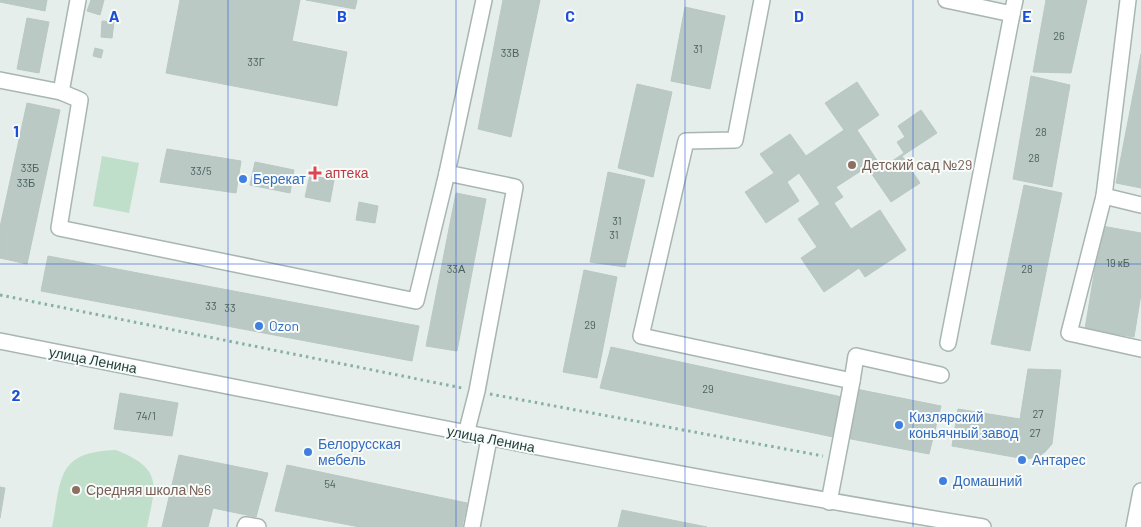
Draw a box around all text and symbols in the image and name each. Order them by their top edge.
text: A [109,6,120,25]
text: B [337,6,347,25]
text: C [565,6,575,25]
text: D [794,6,804,25]
text: E [1022,6,1032,25]
house number: 26 [1053,29,1065,42]
house number: 31 [693,42,703,55]
house number: 33В [501,46,519,59]
house number: 33Г [247,55,265,68]
text: 1 [13,121,19,140]
house number: 28 [1035,125,1047,138]
house number: 28 [1028,151,1040,164]
place label: Детский сад №29 [862,156,972,173]
marker: Детский сад №29 [846,159,858,171]
house number: 33Б [21,161,39,174]
house number: 33/5 [190,164,212,177]
place label: аптека [325,164,369,181]
marker: аптека [309,167,321,179]
place label: Берекат [253,170,306,187]
marker: Берекат [237,173,249,185]
house number: 33Б [17,176,35,189]
house number: 31 [612,214,622,227]
house number: 31 [609,228,619,241]
house number: 19 кБ [1106,256,1130,269]
house number: 33А [447,262,466,275]
house number: 28 [1021,262,1033,275]
house number: 33 [205,299,217,312]
house number: 33 [224,301,236,314]
place label: Ozon [269,317,299,334]
house number: 29 [584,318,596,331]
marker: Ozon [253,320,265,332]
street label: улица Ленина [48,343,139,376]
house number: 29 [702,382,714,395]
text: 2 [12,385,21,404]
house number: 27 [1032,407,1044,420]
place label: Кизлярский коньячный завод [909,408,1019,441]
house number: 74/1 [136,409,156,422]
marker: Кизлярский коньячный завод [893,419,905,431]
street label: улица Ленина [446,422,537,455]
house number: 27 [1029,426,1041,439]
place label: Белорусская мебель [318,435,401,468]
marker: Белорусская мебель [302,446,314,458]
place label: Антарес [1032,451,1086,468]
marker: Антарес [1016,454,1028,466]
place label: Домашний [953,472,1022,489]
marker: Домашний [937,475,949,487]
house number: 54 [324,477,336,490]
place label: Средняя школа №6 [86,481,211,498]
marker: Средняя школа №6 [70,484,82,496]

